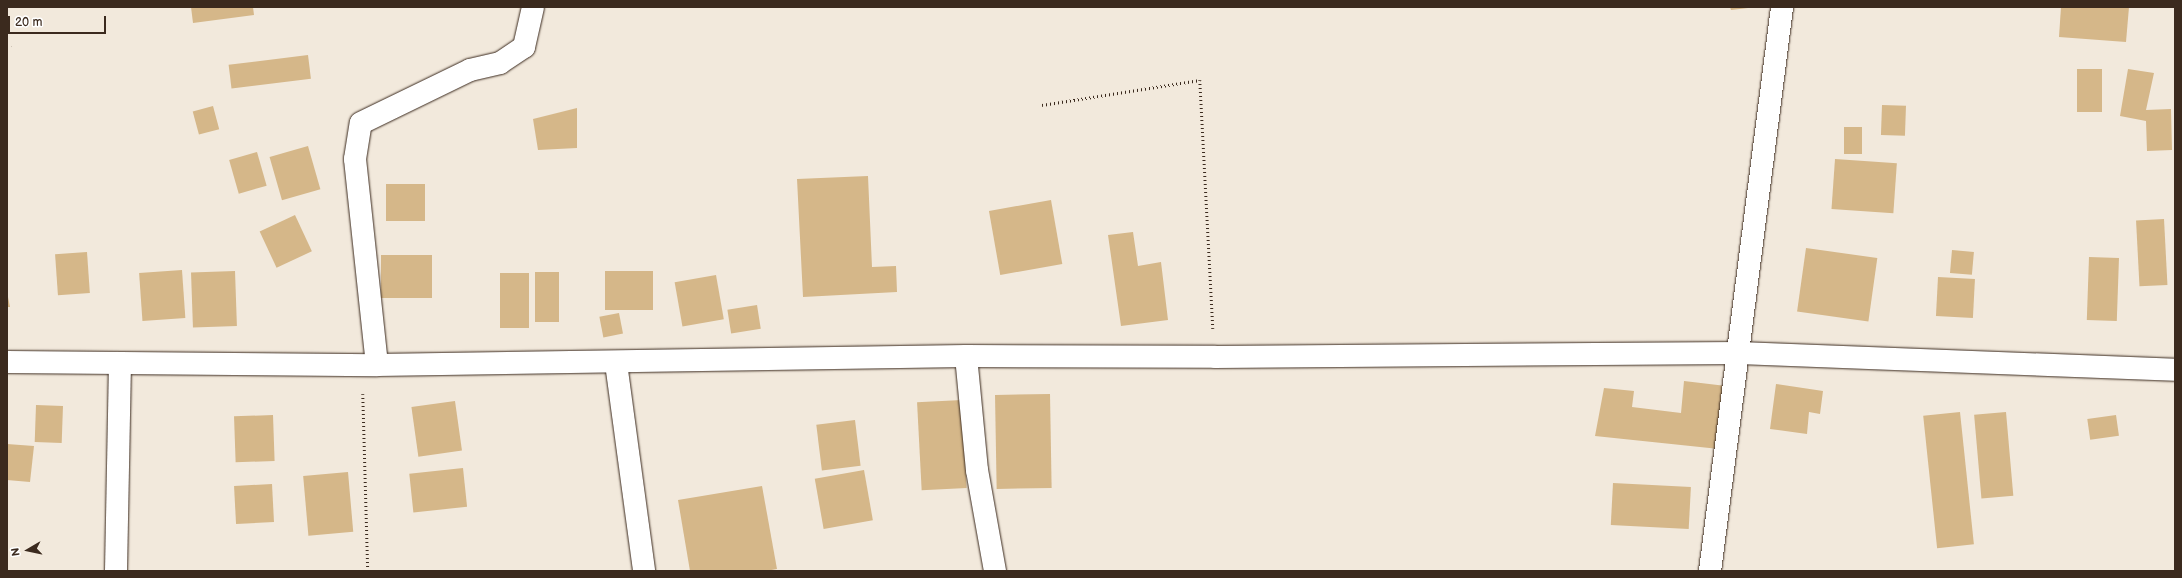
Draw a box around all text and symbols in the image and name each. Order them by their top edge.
scale bar [10,8,108,34]
text: 20 m [15,15,42,30]
north arrow [8,530,48,570]
text: N [9,547,23,557]

